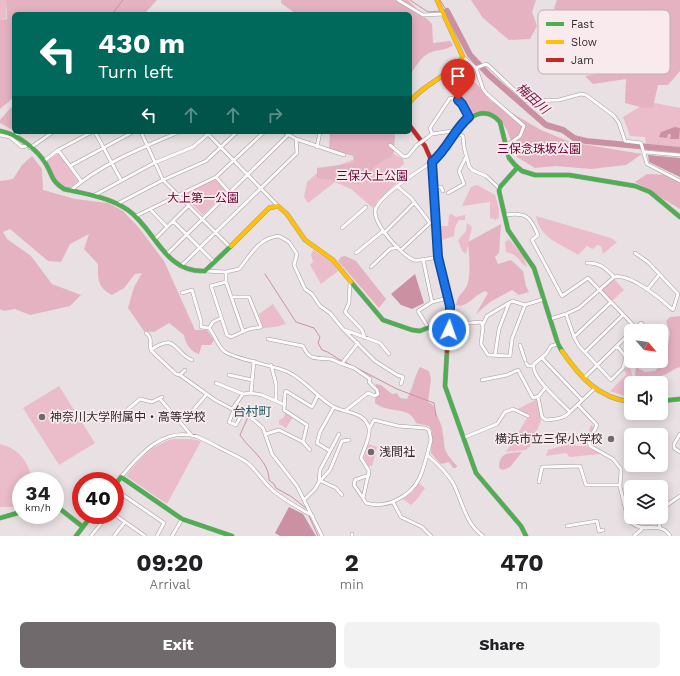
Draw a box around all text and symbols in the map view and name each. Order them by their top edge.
legend [538,10,670,74]
text: Fast [571,18,594,31]
text: 430 m [98,27,185,60]
icon: left [32,28,84,80]
text: Slow [571,36,597,49]
text: Jam [571,54,594,67]
pin [441,59,475,100]
text: Turn left [98,61,173,82]
icon: arrive [447,65,469,87]
water label: 梅田川 [513,80,554,118]
icon: left [138,104,160,126]
icon: ahead [180,104,202,126]
icon: ahead [222,104,244,126]
icon: right [264,104,286,126]
park label: 三保念珠坂公園 [497,142,581,156]
park label: 三保大上公園 [336,169,408,183]
park label: 大上第一公園 [167,191,239,205]
position arrow [428,309,470,351]
north arrow [624,324,668,368]
map controls [624,324,668,524]
button: sound [624,376,668,420]
district label: 台村町 [232,404,272,419]
place label: 神奈川大学附属中・高等学校 [50,410,206,424]
marker: 神奈川大学附属中・高等学校 [37,412,47,422]
button: search [624,428,668,472]
place label: 横浜市立三保小学校 [495,432,603,446]
marker: 横浜市立三保小学校 [606,434,616,444]
place label: 浅間社 [379,445,415,459]
marker: 浅間社 [366,447,376,457]
speed limit sign: 40 [72,472,124,524]
button: layers [624,480,668,524]
text: 34 [26,481,50,505]
text: km/h [25,502,51,513]
text: 09:20 [136,549,204,577]
text: 2 [345,549,359,577]
text: 470 [500,549,544,577]
text: Arrival [150,577,190,592]
text: min [340,577,364,592]
text: m [516,577,528,592]
button: Exit [20,622,336,668]
button: Share [344,622,660,668]

